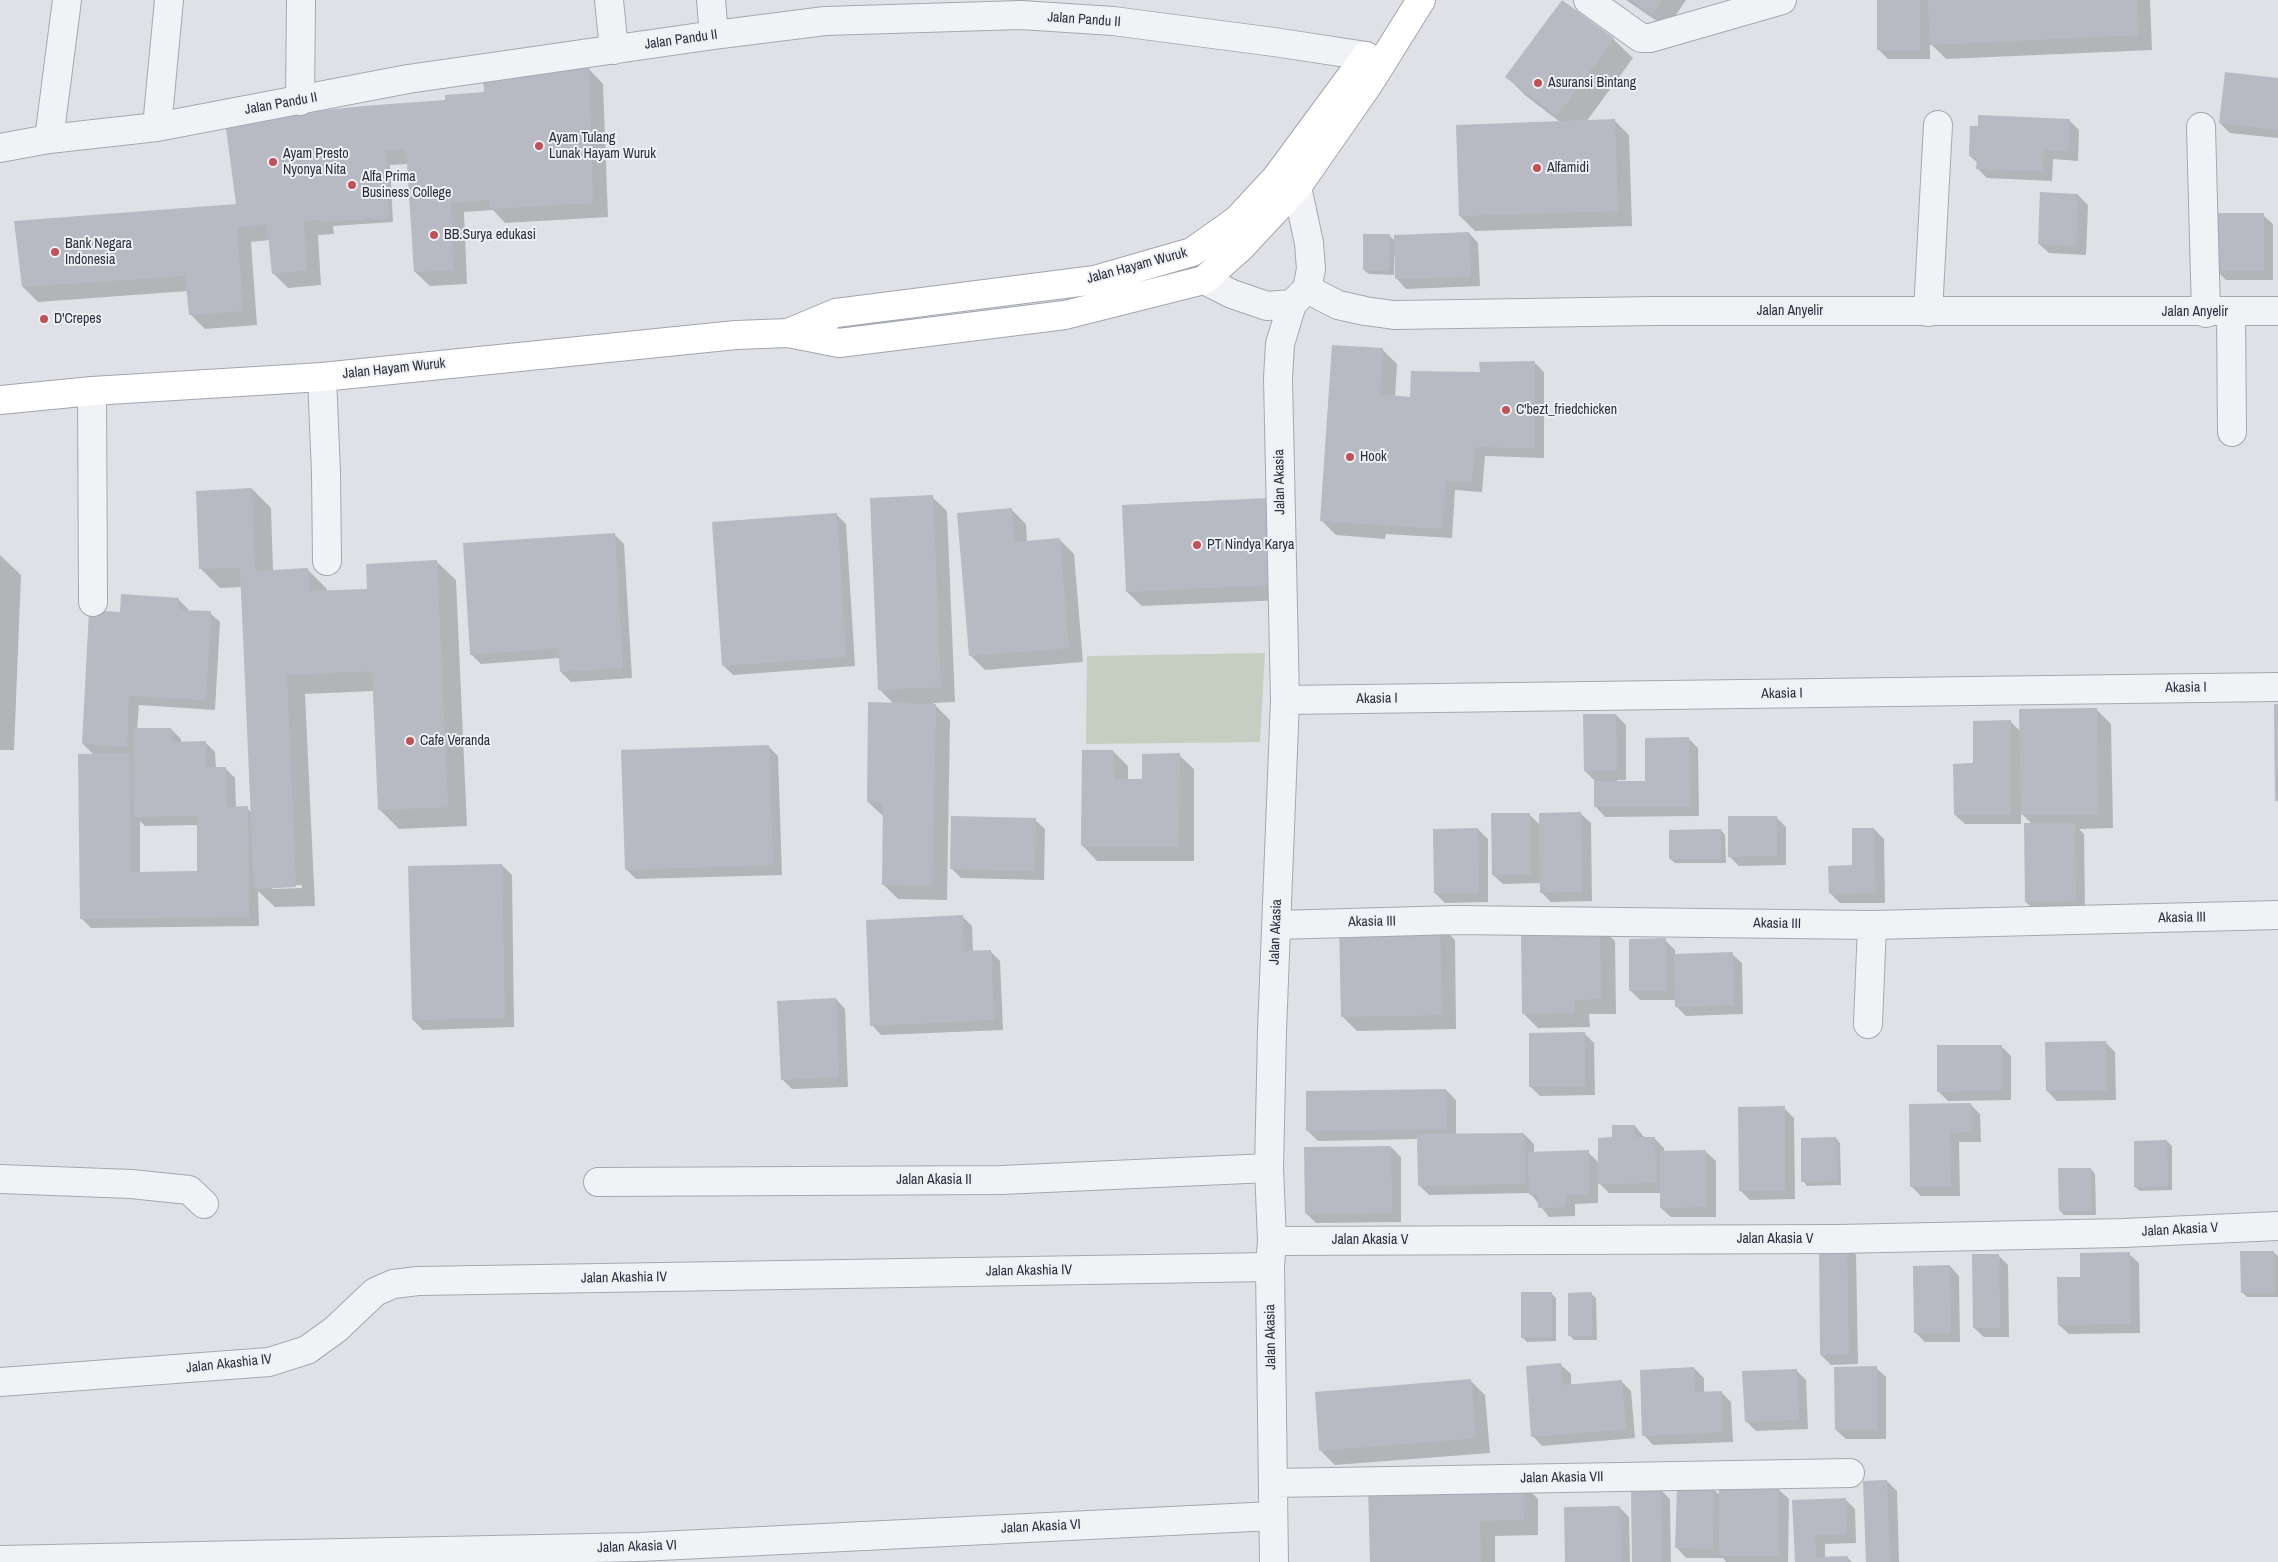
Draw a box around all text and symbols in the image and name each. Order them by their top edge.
street label: Jalan Pandu II [1047,9,1121,31]
street label: Jalan Pandu II [643,27,719,53]
place label: Asuransi Bintang [1548,75,1636,91]
marker: Asuransi Bintang [1532,77,1544,89]
street label: Jalan Pandu II [243,89,319,119]
place label: Ayam Tulang Lunak Hayam Wuruk [549,130,656,162]
marker: Ayam Tulang Lunak Hayam Wuruk [533,140,545,152]
place label: Ayam Presto Nyonya Nita [283,146,349,178]
marker: Ayam Presto Nyonya Nita [267,156,279,168]
place label: Alfamidi [1547,160,1589,176]
marker: Alfamidi [1531,162,1543,174]
place label: Alfa Prima Business College [362,169,451,202]
marker: Alfa Prima Business College [346,179,358,191]
place label: BB.Surya edukasi [444,227,536,243]
marker: BB.Surya edukasi [428,229,440,241]
place label: Bank Negara Indonesia [65,236,132,268]
street label: Jalan Hayam Wuruk [1085,245,1189,287]
marker: Bank Negara Indonesia [49,246,61,258]
street label: Jalan Anyelir [1757,303,1823,319]
street label: Jalan Anyelir [2162,304,2228,320]
place label: D'Crepes [54,311,101,327]
marker: D'Crepes [38,313,50,325]
street label: Jalan Hayam Wuruk [342,355,446,383]
place label: C'bezt_friedchicken [1516,402,1617,418]
marker: C'bezt_friedchicken [1500,404,1512,416]
street label: Jalan Akasia [1271,449,1289,515]
place label: Hook [1360,449,1387,465]
marker: Hook [1344,451,1356,463]
place label: PT Nindya Karya [1207,537,1294,553]
marker: PT Nindya Karya [1191,539,1203,551]
street label: Akasia I [2165,679,2207,697]
street label: Akasia I [1761,685,1803,703]
street label: Akasia I [1356,690,1398,708]
place label: Cafe Veranda [420,733,490,749]
marker: Cafe Veranda [404,735,416,747]
street label: Jalan Akasia [1266,899,1286,965]
street label: Akasia III [2158,909,2206,927]
street label: Akasia III [1348,913,1396,931]
street label: Akasia III [1753,915,1801,933]
street label: Jalan Akasia II [896,1172,972,1188]
street label: Jalan Akasia V [2141,1220,2219,1240]
street label: Jalan Akasia V [1737,1231,1813,1247]
street label: Jalan Akasia V [1332,1232,1408,1248]
street label: Jalan Akashia IV [986,1262,1072,1280]
street label: Jalan Akashia IV [581,1269,667,1287]
street label: Jalan Akasia [1262,1304,1280,1370]
street label: Jalan Akashia IV [185,1351,273,1377]
street label: Jalan Akasia VII [1520,1469,1604,1487]
street label: Jalan Akasia VI [1001,1517,1081,1537]
street label: Jalan Akasia VI [597,1537,677,1557]

